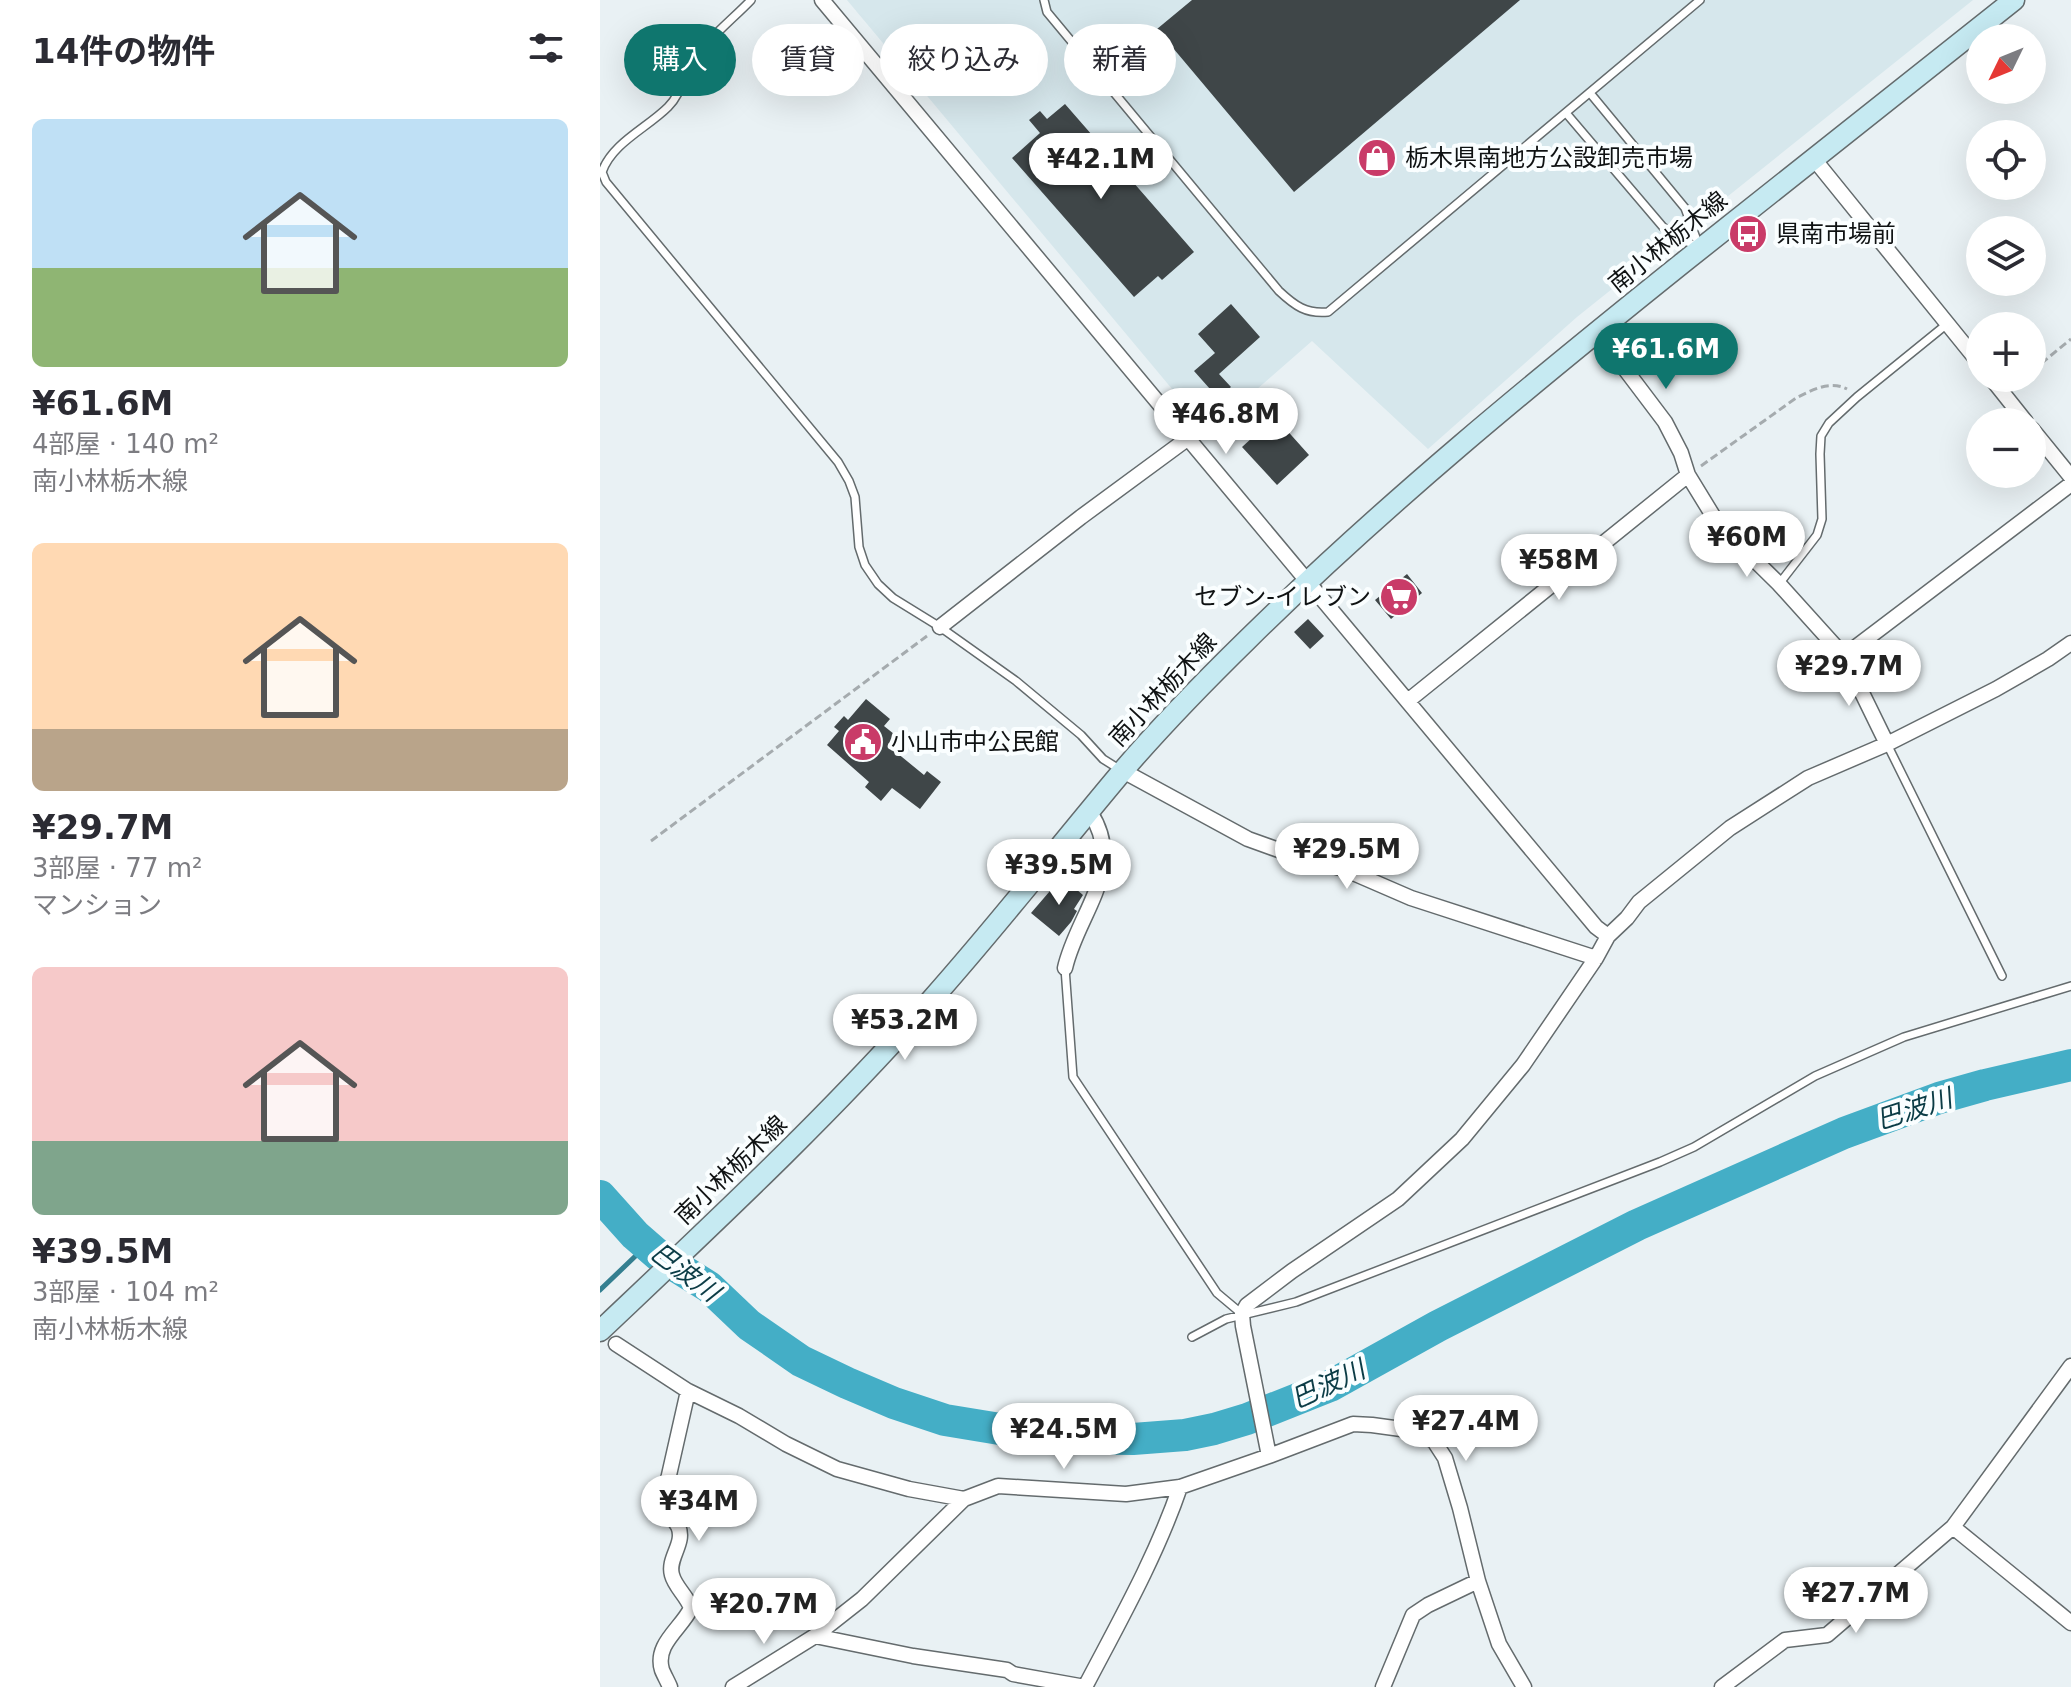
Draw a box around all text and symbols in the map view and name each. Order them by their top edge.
chip: 購入 [624,24,736,96]
chip: 賃貸 [752,24,864,96]
chip: 絞り込み [880,24,1048,96]
chip: 新着 [1064,24,1176,96]
north arrow [1966,24,2046,104]
map controls [1966,24,2046,488]
icon: filters [524,26,568,70]
text: 14件の物件 [32,31,215,71]
button: locate [1966,120,2046,200]
pin: ¥42.1M [1036,133,1166,201]
shop icon: 栃木県南地方公設卸売市場 [1356,137,1398,179]
text: ¥42.1M [1047,144,1155,174]
place label: 栃木県南地方公設卸売市場 [1405,144,1693,172]
icon: home [228,171,372,315]
street label: 南小林栃木線 [1603,186,1733,298]
bus stop icon: 県南市場前 [1727,213,1769,255]
button: layers [1966,216,2046,296]
place label: 県南市場前 [1776,220,1896,248]
button: + [1966,312,2046,392]
pin: ¥61.6M [1601,323,1731,391]
text: ¥61.6M [1612,334,1720,364]
text: ¥61.6M [32,383,173,423]
pin: ¥46.8M [1161,388,1291,456]
text: ¥46.8M [1172,399,1280,429]
button: − [1966,408,2046,488]
text: 4部屋 · 140 m² [32,429,219,459]
text: 南小林栃木線 [32,466,188,496]
pin: ¥60M [1700,511,1794,579]
text: ¥60M [1707,522,1787,552]
pin: ¥58M [1512,534,1606,602]
text: ¥58M [1519,545,1599,575]
supermarket icon: セブン-イレブン [1378,576,1420,618]
place label: セブン-イレブン [1194,583,1371,611]
icon: home [228,595,372,739]
street label: 南小林栃木線 [1104,628,1222,752]
pin: ¥29.7M [1784,640,1914,708]
text: ¥29.7M [1795,651,1903,681]
public building icon: 小山市中公民館 [842,721,884,763]
place label: 小山市中公民館 [891,728,1059,756]
text: ¥29.7M [32,807,173,847]
pin: ¥29.5M [1282,823,1412,891]
text: ¥29.5M [1293,834,1401,864]
pin: ¥39.5M [994,839,1124,907]
text: ¥39.5M [1005,850,1113,880]
text: 3部屋 · 77 m² [32,853,202,883]
text: マンション [32,890,162,920]
pin: ¥53.2M [840,994,970,1062]
text: ¥53.2M [851,1005,959,1035]
icon: home [228,1019,372,1163]
water label: 巴波川 [1872,1082,1959,1135]
street label: 南小林栃木線 [669,1110,793,1230]
text: ¥39.5M [32,1231,173,1271]
water label: 巴波川 [645,1237,728,1309]
text: 3部屋 · 104 m² [32,1277,219,1307]
text: 南小林栃木線 [32,1314,188,1344]
water label: 巴波川 [1286,1353,1372,1414]
pin: ¥27.4M [1401,1395,1531,1463]
pin: ¥24.5M [999,1403,1129,1471]
text: ¥27.4M [1412,1406,1520,1436]
text: ¥24.5M [1010,1414,1118,1444]
pin: ¥34M [652,1475,746,1543]
text: ¥34M [659,1486,739,1516]
pin: ¥27.7M [1791,1567,1921,1635]
pin: ¥20.7M [699,1578,829,1646]
text: ¥27.7M [1802,1578,1910,1608]
text: ¥20.7M [710,1589,818,1619]

